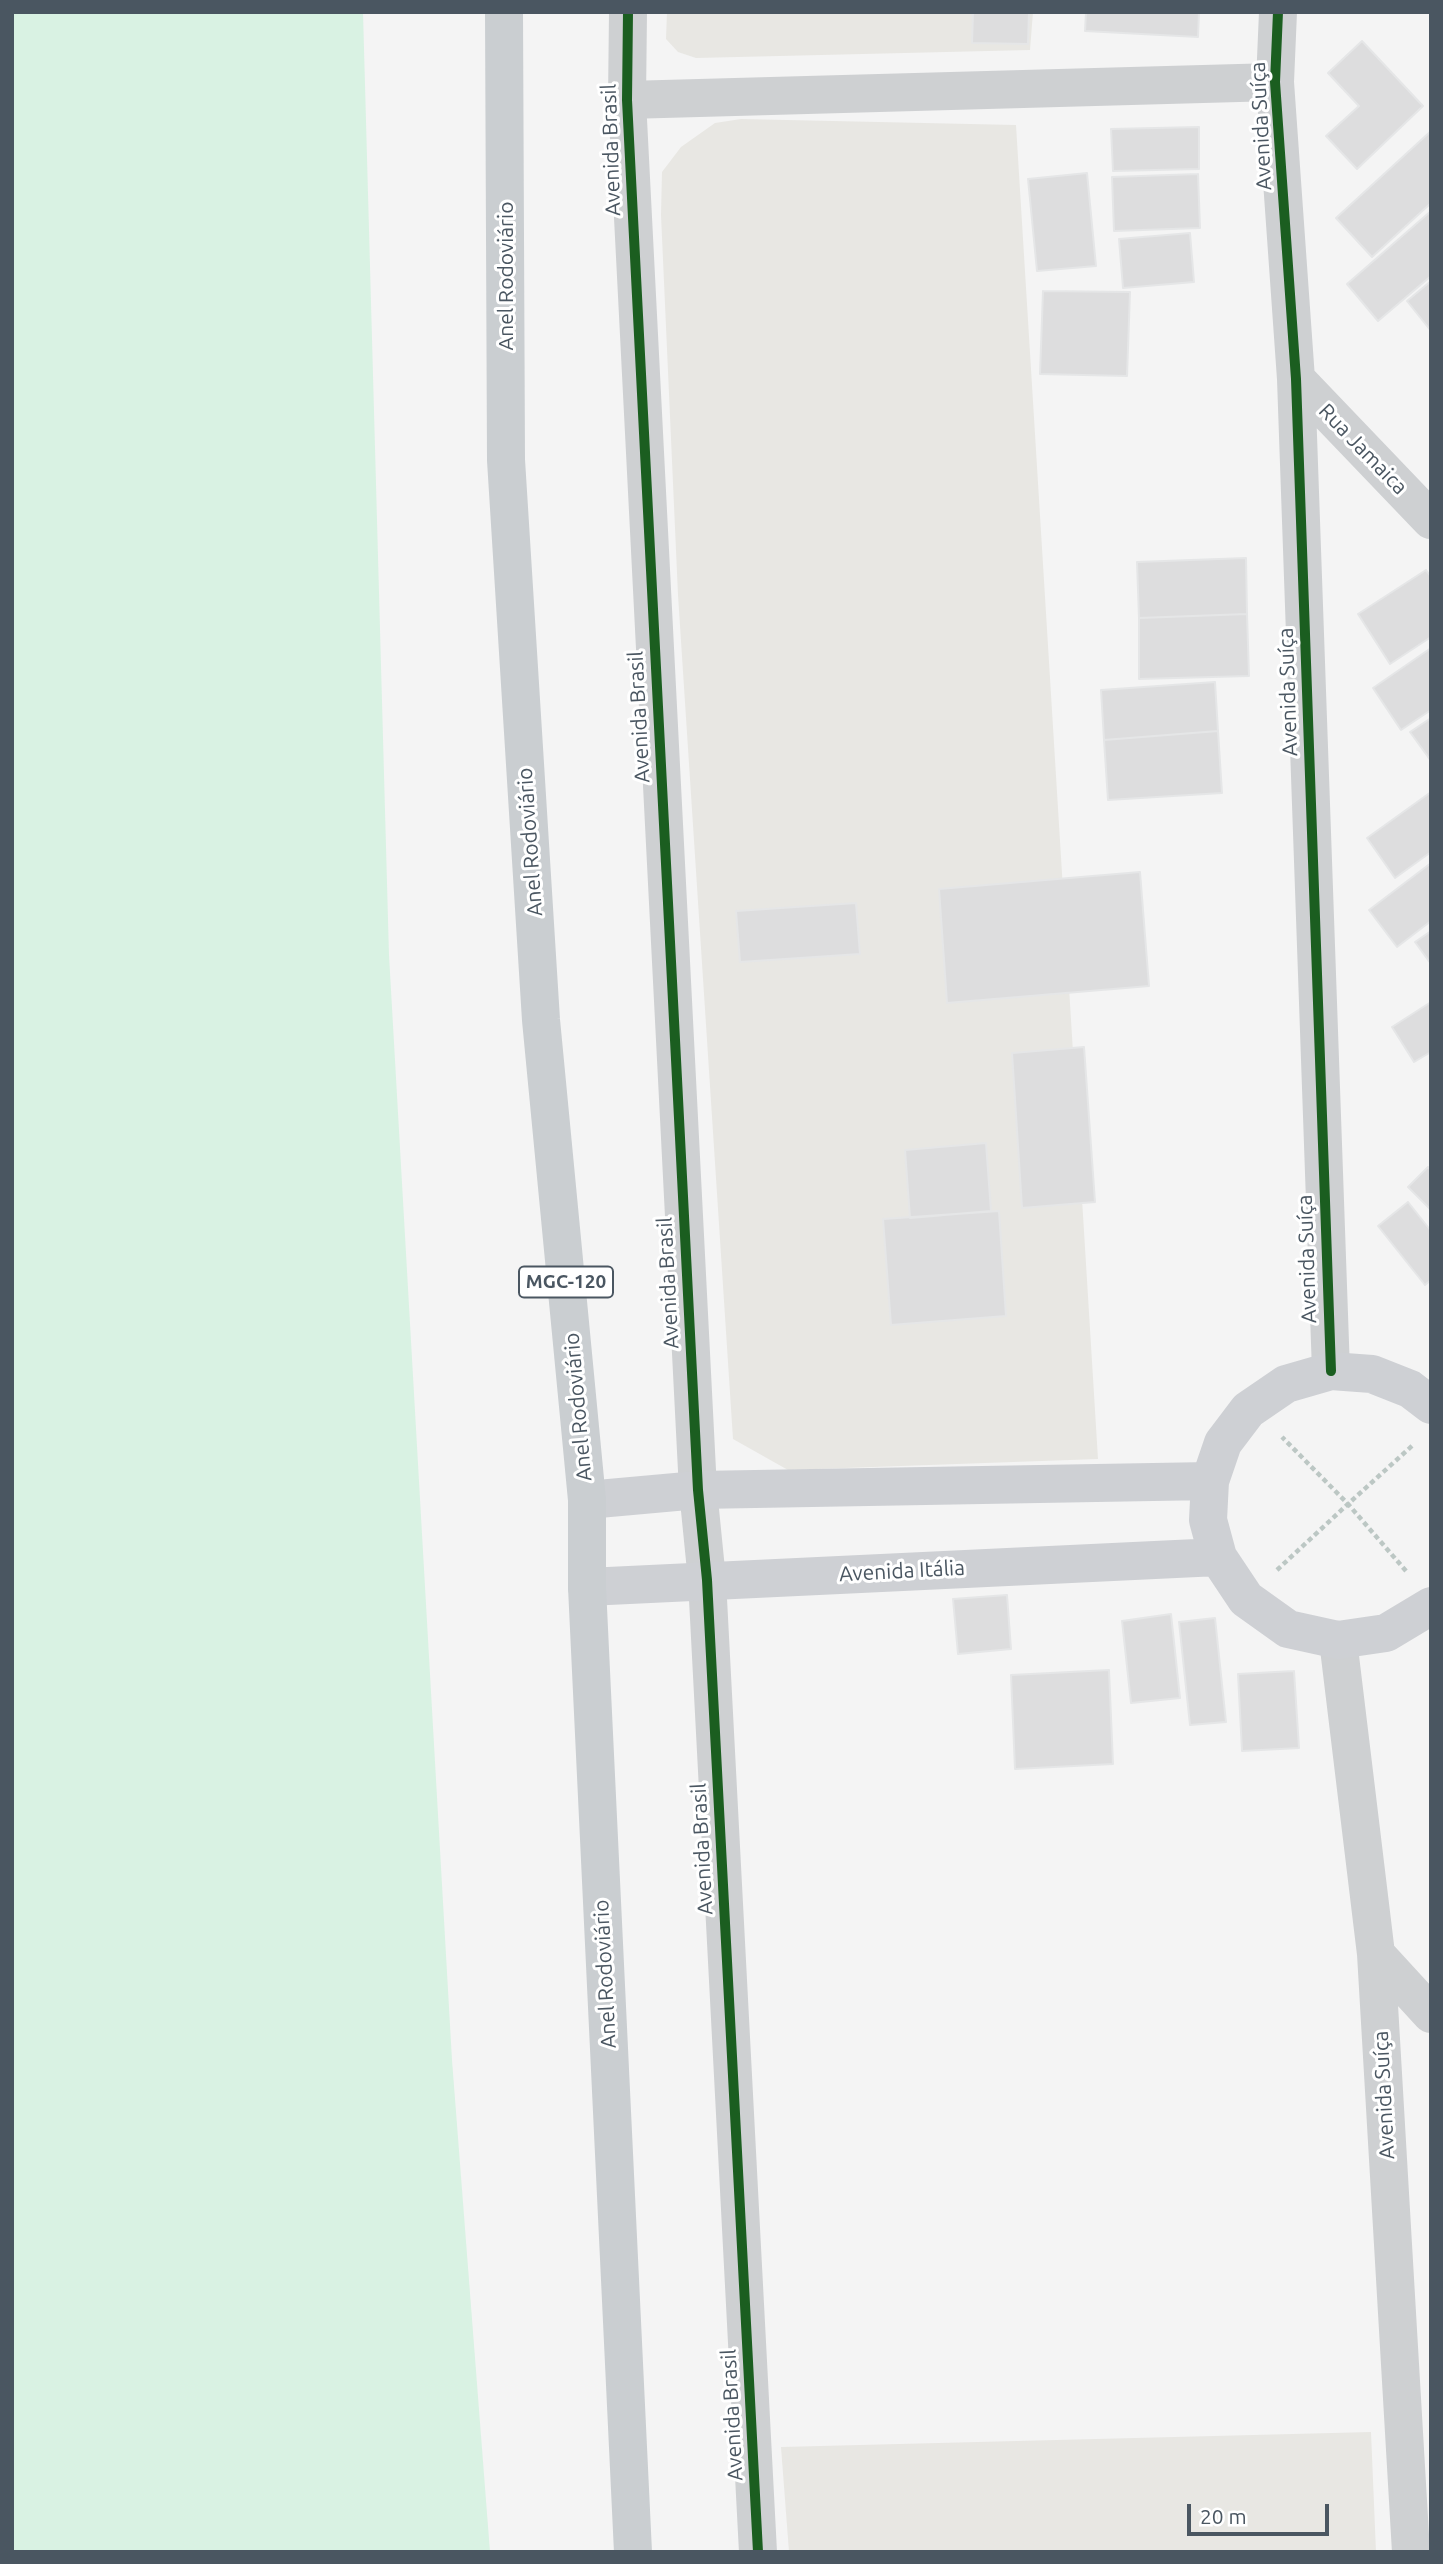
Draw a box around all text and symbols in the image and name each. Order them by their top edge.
street label: Avenida Suíça [1245,61,1277,191]
street label: Avenida Brasil [596,84,626,216]
street label: Anel Rodoviário [493,202,519,350]
street label: Rua Jamaica [1314,398,1412,500]
street label: Avenida Suíça [1273,627,1303,757]
street label: Avenida Brasil [623,650,655,784]
street label: Anel Rodoviário [512,767,548,917]
street label: Avenida Suíça [1292,1194,1322,1324]
street label: Avenida Brasil [652,1216,684,1350]
road number: MGC-120 [519,1266,613,1298]
street label: Anel Rodoviário [559,1332,597,1482]
street label: Avenida Itália [838,1555,966,1587]
street label: Avenida Brasil [686,1782,718,1916]
street label: Anel Rodoviário [589,1899,621,2049]
street label: Avenida Suíça [1368,2030,1400,2160]
street label: Avenida Brasil [716,2348,748,2482]
scale bar [1191,2490,1333,2534]
text: 20 m [1200,2504,1247,2528]

